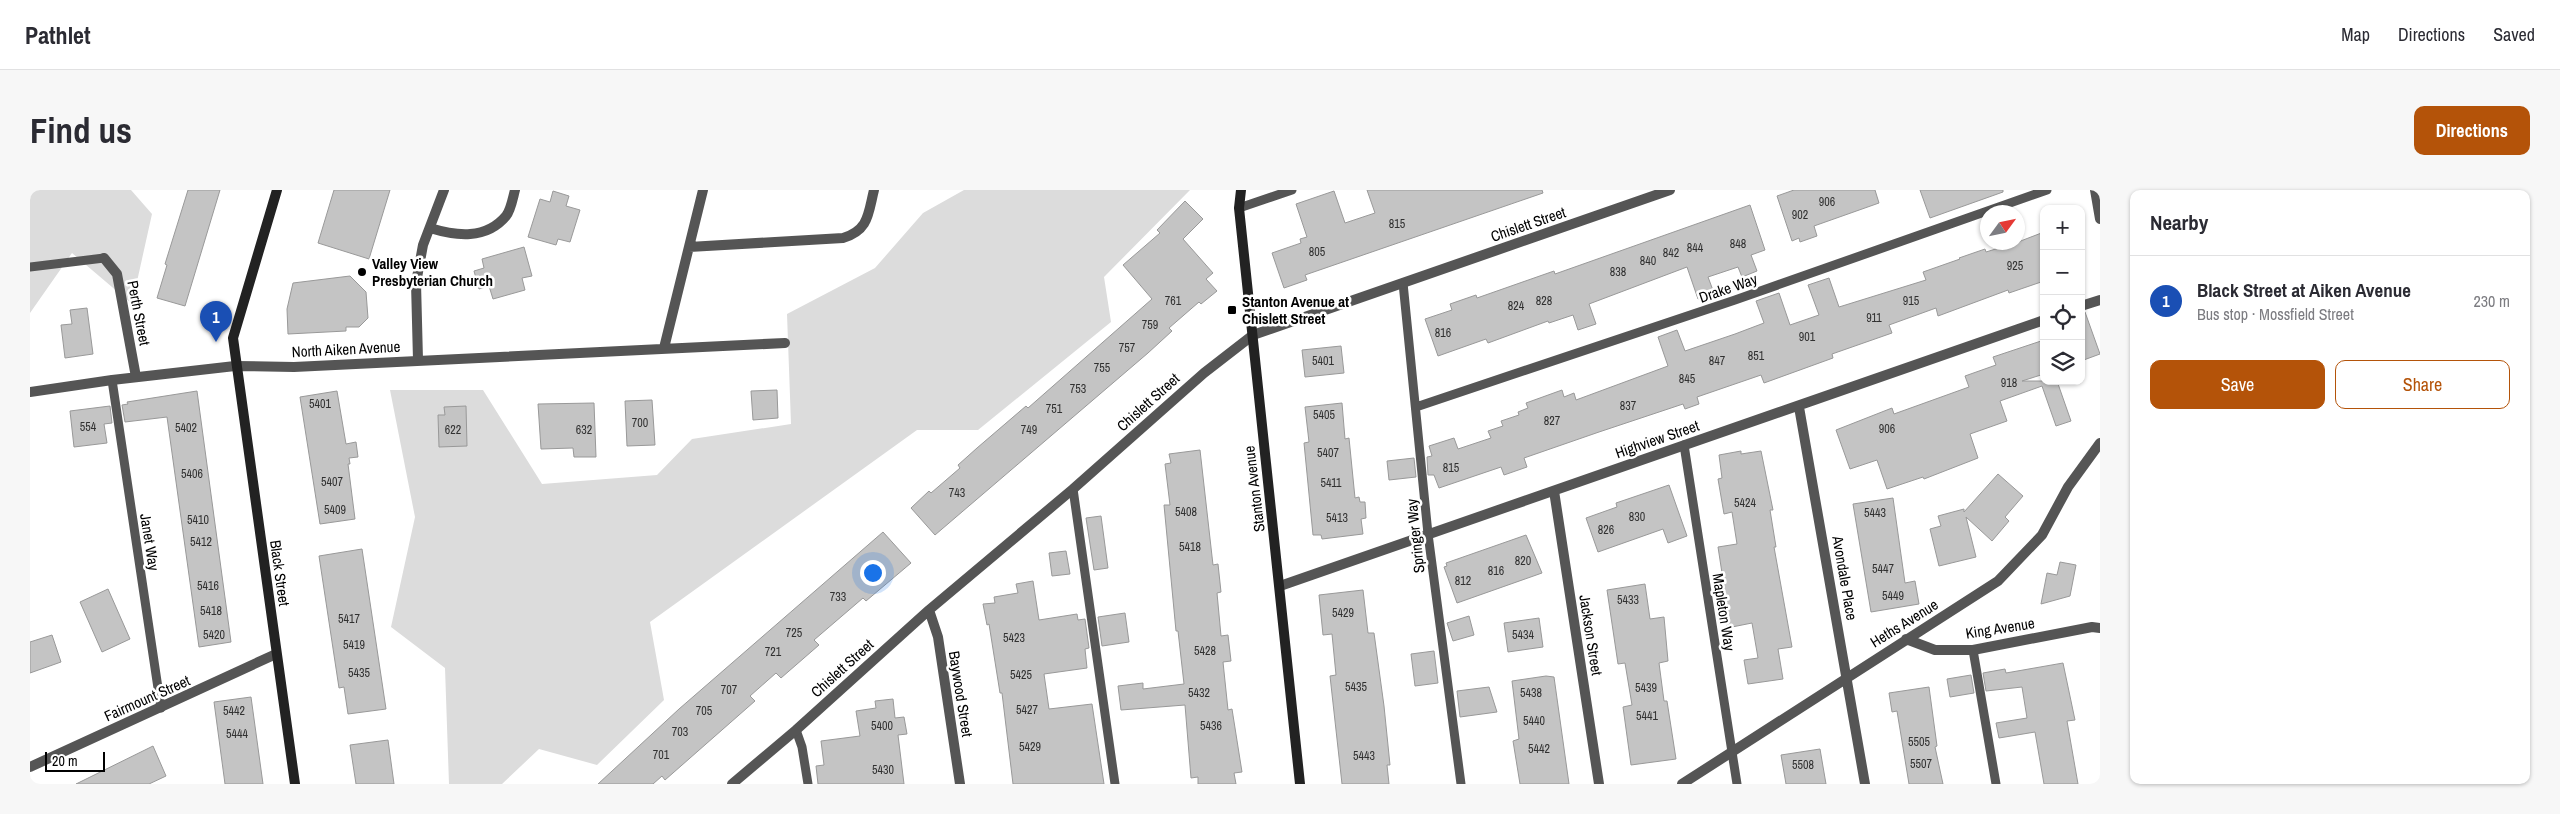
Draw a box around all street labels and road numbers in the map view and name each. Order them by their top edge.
street label: Chislett Street [1488,201,1569,247]
street label: Drake Way [1696,268,1761,308]
street label: Perth Street [122,279,156,348]
street label: North Aiken Avenue [291,336,401,362]
street label: Chislett Street [1112,368,1184,436]
street label: Highview Street [1612,415,1702,463]
street label: Stanton Avenue [1238,445,1270,533]
street label: Springer Way [1401,497,1429,574]
street label: Janet Way [135,512,165,573]
street label: Avondale Place [1827,533,1863,622]
street label: Black Street [265,539,295,608]
street label: Mapleton Way [1708,572,1741,653]
street label: Jackson Street [1574,593,1608,677]
street label: Heths Avenue [1866,594,1942,652]
street label: King Avenue [1964,612,2036,644]
street label: Chislett Street [806,634,878,702]
street label: Baywood Street [944,649,978,739]
street label: Fairmount Street [101,670,194,726]

